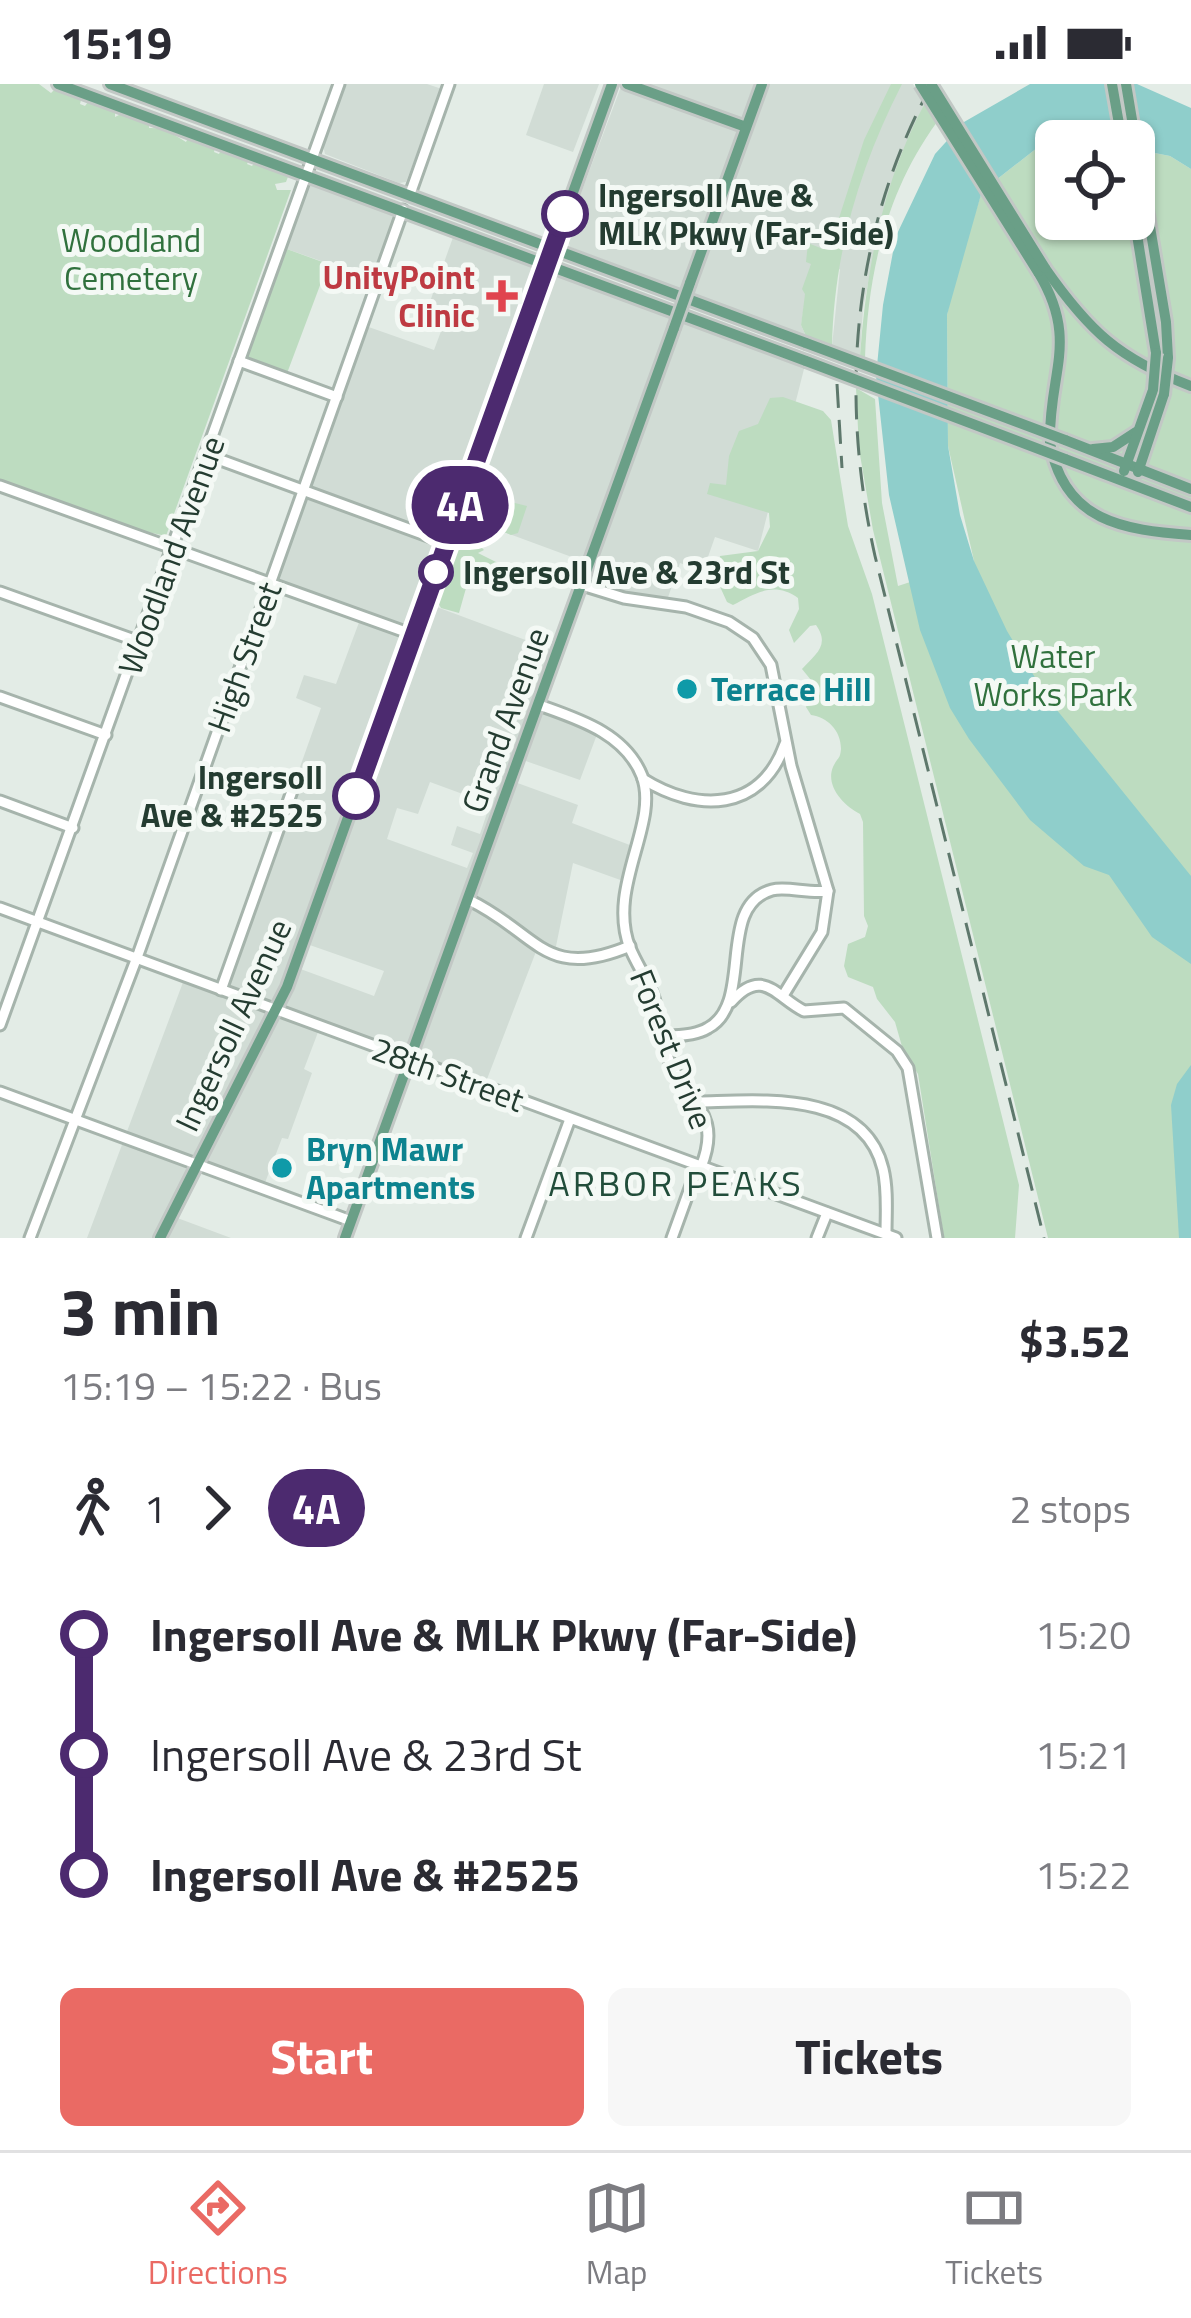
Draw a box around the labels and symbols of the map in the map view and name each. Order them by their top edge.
place label: Ingersoll Ave & MLK Pkwy (Far-Side) [598,170,894,258]
marker: Ingersoll Ave & MLK Pkwy (Far-Side) [543,192,587,236]
park label: Woodland Cemetery [61,215,201,303]
place label: UnityPoint Clinic [323,252,475,340]
marker: UnityPoint Clinic [486,280,518,312]
street label: Woodland Avenue [105,429,237,681]
line badge: 4A [406,466,514,544]
place label: Ingersoll Ave & 23rd St [463,547,790,597]
marker: Ingersoll Ave & 23rd St [420,556,452,588]
street label: High Street [194,575,294,739]
street label: Grand Avenue [448,620,562,820]
park label: Water Works Park [974,631,1133,719]
place label: Terrace Hill [711,664,872,714]
marker: Terrace Hill [674,676,700,702]
place label: Ingersoll Ave & #2525 [141,752,323,840]
marker: Ingersoll Ave & #2525 [334,774,378,818]
street label: Ingersoll Avenue [162,910,304,1140]
street label: Forest Drive [617,962,727,1136]
street label: 28th Street [365,1023,531,1125]
place label: Bryn Mawr Apartments [306,1124,475,1212]
marker: Bryn Mawr Apartments [269,1155,295,1181]
district label: ARBOR PEAKS [548,1155,804,1210]

